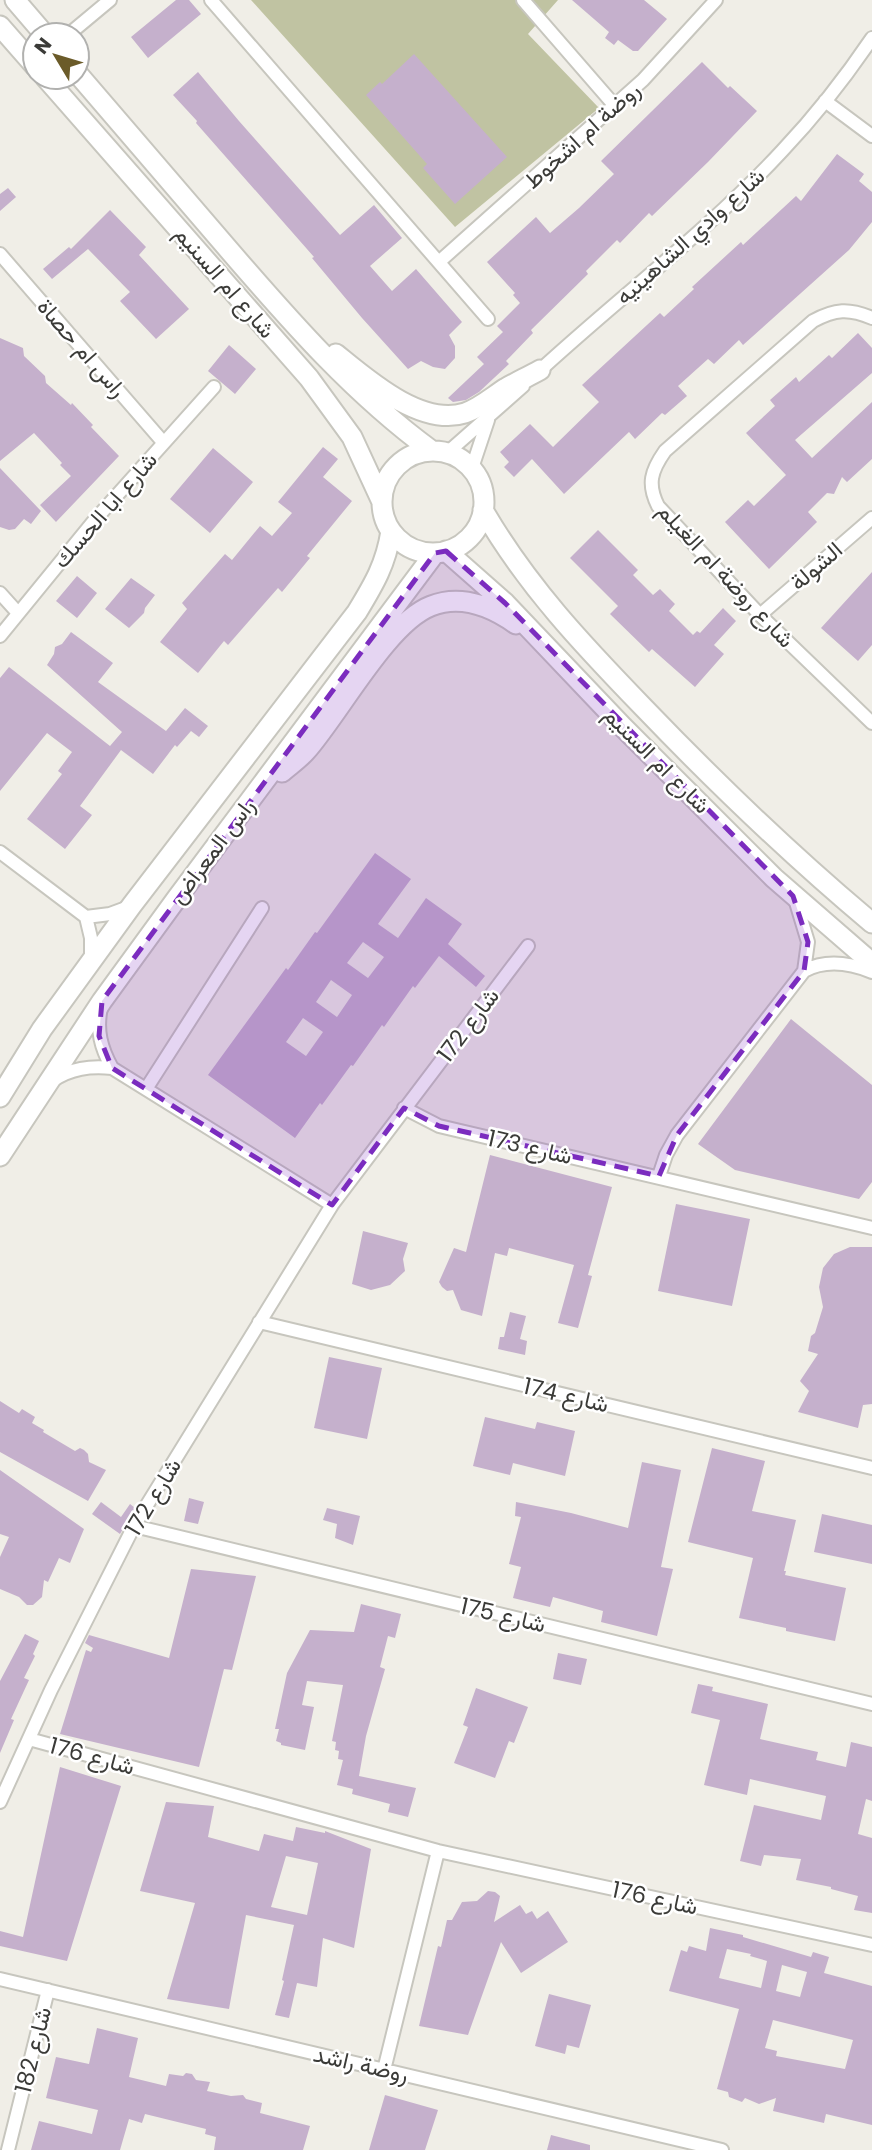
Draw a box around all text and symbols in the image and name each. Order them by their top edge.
north arrow [21,21,91,91]
text: N [28,32,58,60]
street label: روضة ام اشخوط [517,74,647,196]
street label: شارع وادي الشاهينيه [608,160,774,314]
street label: شارع ام السنيم [167,219,283,345]
street label: راس ام حصاة [30,291,134,405]
street label: شارع ابا الحسك [45,445,165,575]
street label: شارع روضة ام الغيلم [650,495,802,655]
street label: الشولة [783,534,849,598]
street label: شارع ام السنيم [596,699,718,821]
street label: راس المعراض [162,792,262,910]
street label: شارع 172 [429,981,507,1069]
street label: شارع 173 [485,1122,575,1172]
street label: شارع 174 [520,1370,612,1420]
street label: شارع 172 [117,1452,189,1542]
street label: شارع 175 [457,1590,549,1640]
street label: شارع 176 [46,1729,138,1783]
street label: شارع 176 [609,1873,701,1923]
street label: شارع 182 [7,2004,59,2096]
street label: روضة راشد [310,2037,412,2091]

